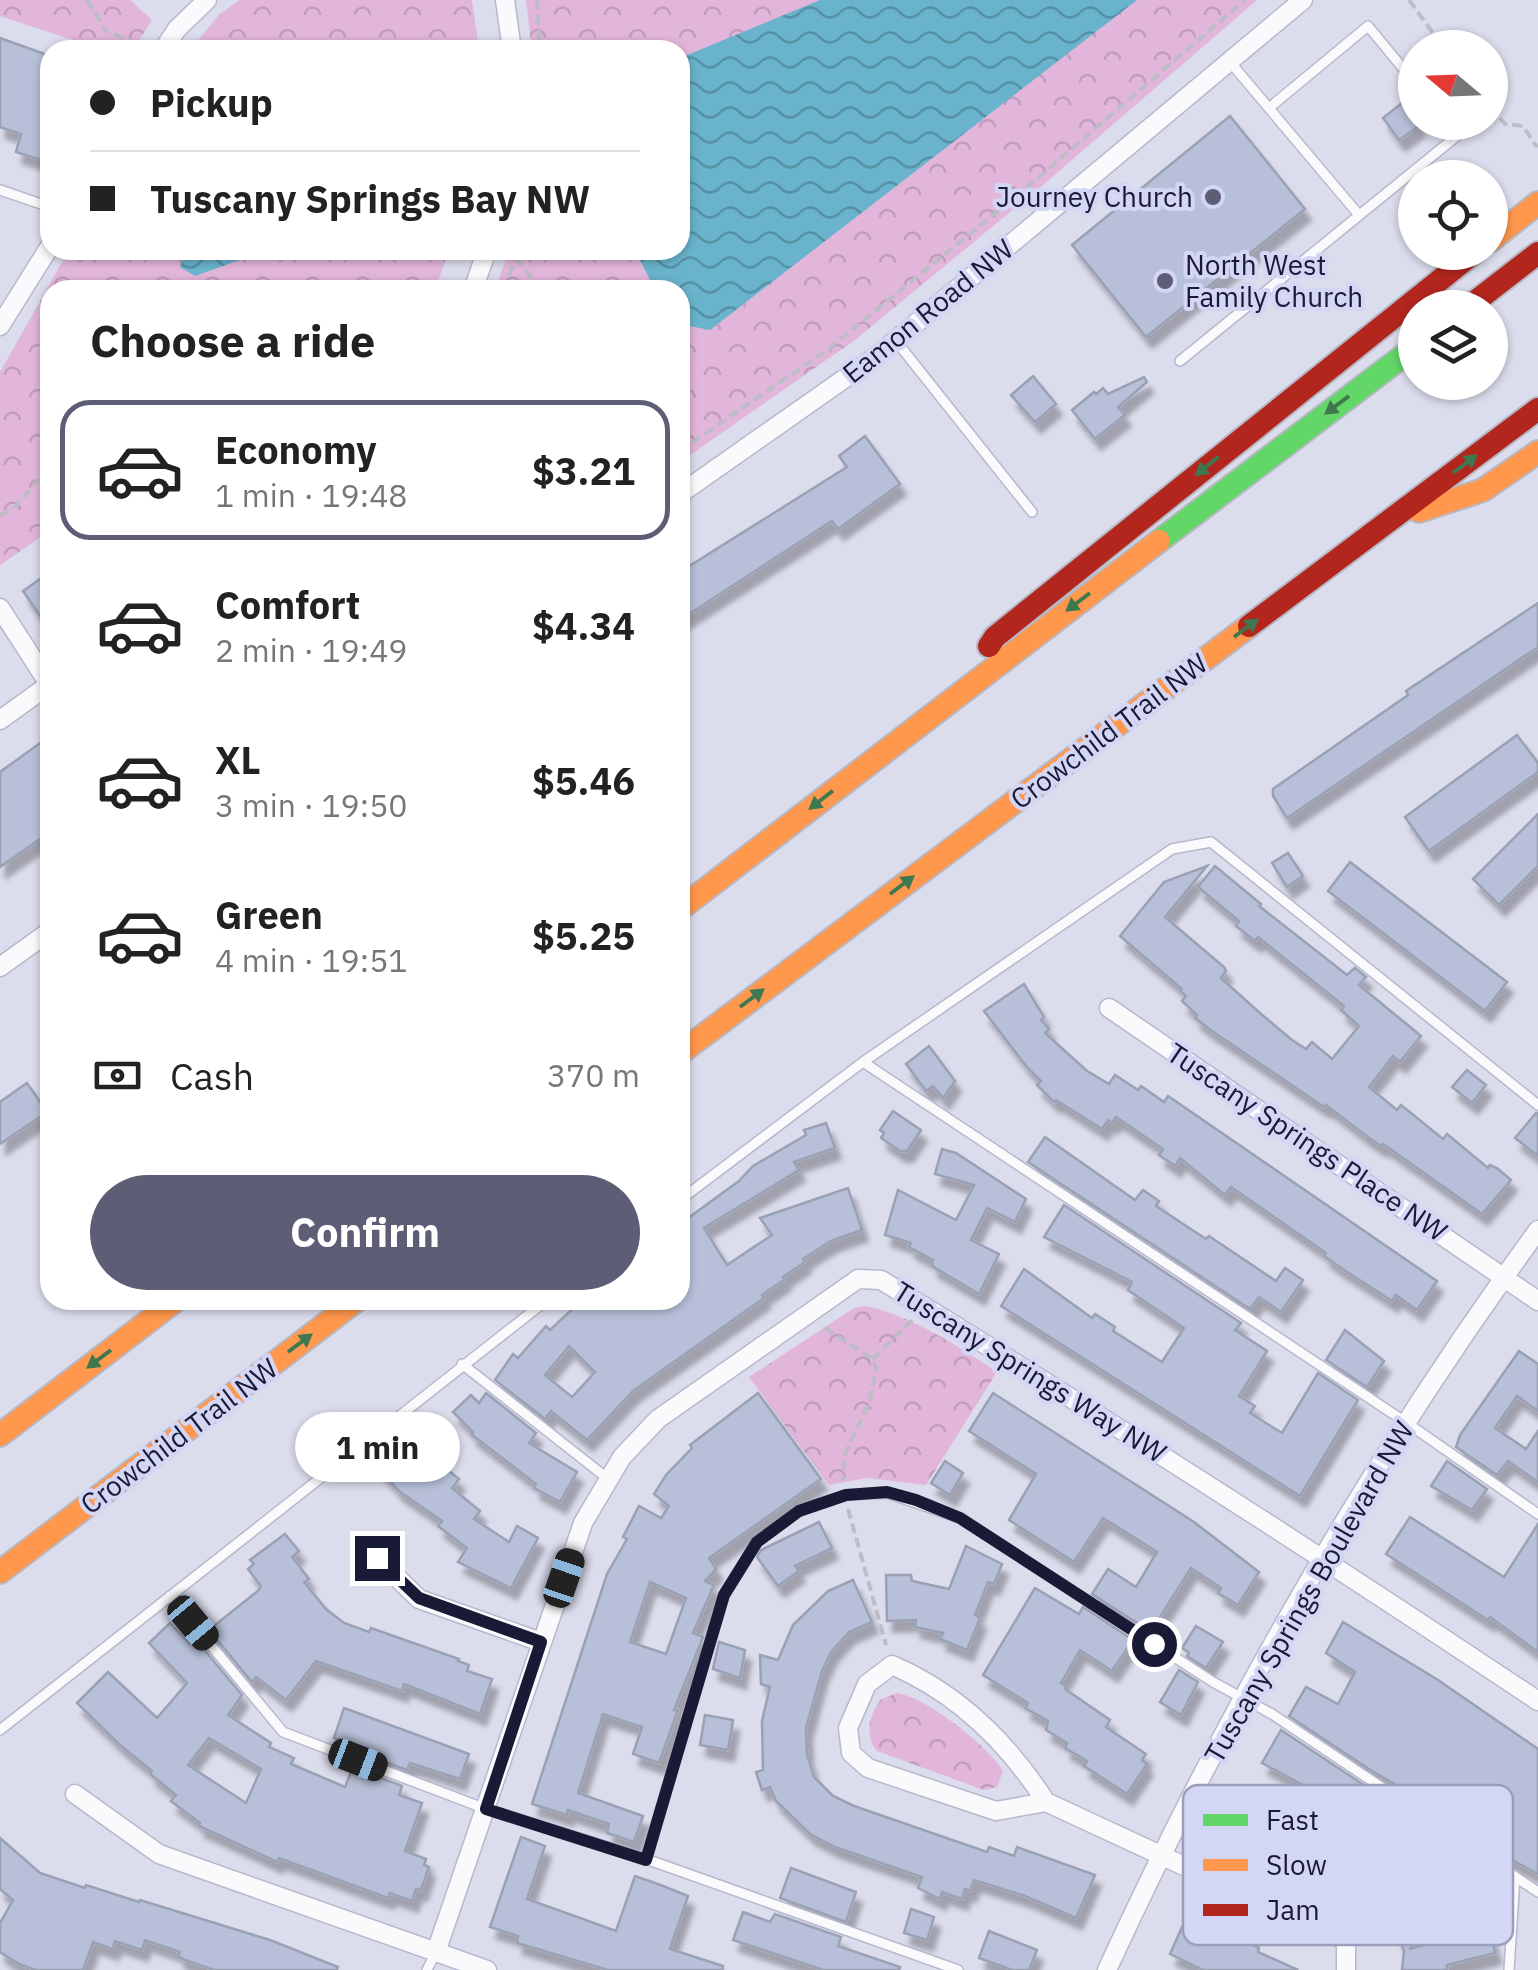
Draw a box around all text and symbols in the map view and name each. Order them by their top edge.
north arrow [1398,30,1508,140]
map controls [1398,30,1508,400]
text: Pickup [150,78,273,127]
button: locate [1398,160,1508,270]
text: Tuscany Springs Bay NW [150,174,590,223]
place label: Journey Church [996,178,1193,215]
marker: Journey Church [1202,186,1224,208]
street label: Eamon Road NW [835,230,1021,391]
place label: North West Family Church [1185,246,1363,315]
marker: North West Family Church [1154,270,1176,292]
button: layers [1398,290,1508,400]
text: Choose a ride [90,311,375,369]
one-way arrow [1324,395,1350,415]
icon: car [95,425,185,515]
text: Economy [215,425,377,474]
text: $3.21 [532,446,635,495]
one-way arrow [1195,455,1220,476]
one-way arrow [1452,455,1478,475]
text: 1 min · 19:48 [215,474,408,516]
icon: car [95,580,185,670]
text: Comfort [215,580,360,629]
one-way arrow [1065,591,1091,611]
text: $4.34 [532,601,635,650]
one-way arrow [1233,619,1259,639]
text: 2 min · 19:49 [215,629,408,671]
street label: Crowchild Trail NW [1003,644,1215,817]
icon: car [95,735,185,825]
text: XL [215,735,261,784]
text: $5.46 [532,756,635,805]
text: 3 min · 19:50 [215,784,408,826]
one-way arrow [808,789,834,810]
one-way arrow [889,876,915,896]
icon: car [95,890,185,980]
text: Green [215,890,323,939]
text: $5.25 [532,911,635,960]
text: 4 min · 19:51 [215,939,408,981]
one-way arrow [739,988,765,1009]
street label: Tuscany Springs Place NW [1160,1034,1455,1249]
icon: cash [90,1048,145,1103]
text: Cash [170,1051,254,1100]
text: 370 m [547,1054,640,1096]
button: Confirm [90,1175,640,1290]
street label: Tuscany Springs Way NW [887,1272,1174,1471]
one-way arrow [287,1333,313,1354]
street label: Crowchild Trail NW [73,1349,285,1522]
one-way arrow [86,1349,112,1369]
callout: 1 min [294,1413,460,1483]
street label: Tuscany Springs Boulevard NW [1195,1414,1422,1769]
text: 1 min [336,1426,419,1468]
route end [355,1536,400,1581]
car [540,1545,588,1611]
car [162,1590,224,1656]
route start [1132,1622,1177,1667]
car [325,1735,391,1785]
legend [1183,1785,1513,1945]
text: Fast [1266,1801,1319,1838]
text: Slow [1266,1846,1327,1883]
text: Jam [1266,1891,1320,1928]

